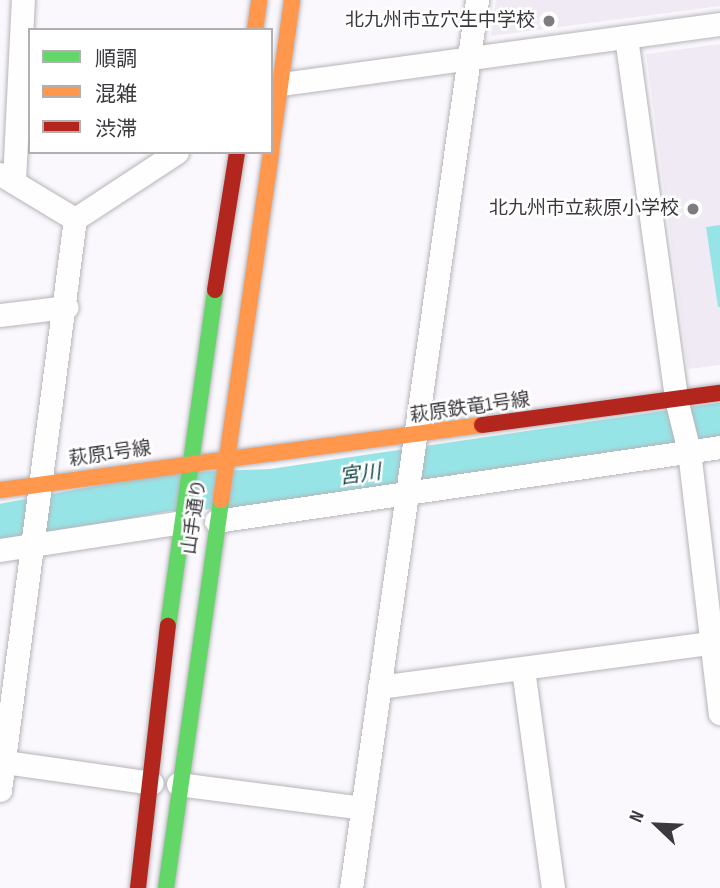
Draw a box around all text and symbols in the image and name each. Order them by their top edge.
place label: 北九州市立穴生中学校 [345,10,535,32]
marker: 北九州市立穴生中学校 [541,13,557,29]
legend [28,28,273,154]
text: 順調 [95,47,137,72]
text: 混雑 [95,82,137,107]
text: 渋滞 [95,117,137,142]
place label: 北九州市立萩原小学校 [489,198,679,220]
marker: 北九州市立萩原小学校 [685,201,701,217]
street label: 萩原鉄竜1号線 [409,388,531,428]
street label: 萩原1号線 [67,437,153,471]
water label: 宮川 [337,460,383,490]
street label: 山手通り [178,478,212,556]
north arrow [622,790,692,860]
text: N [625,807,650,826]

